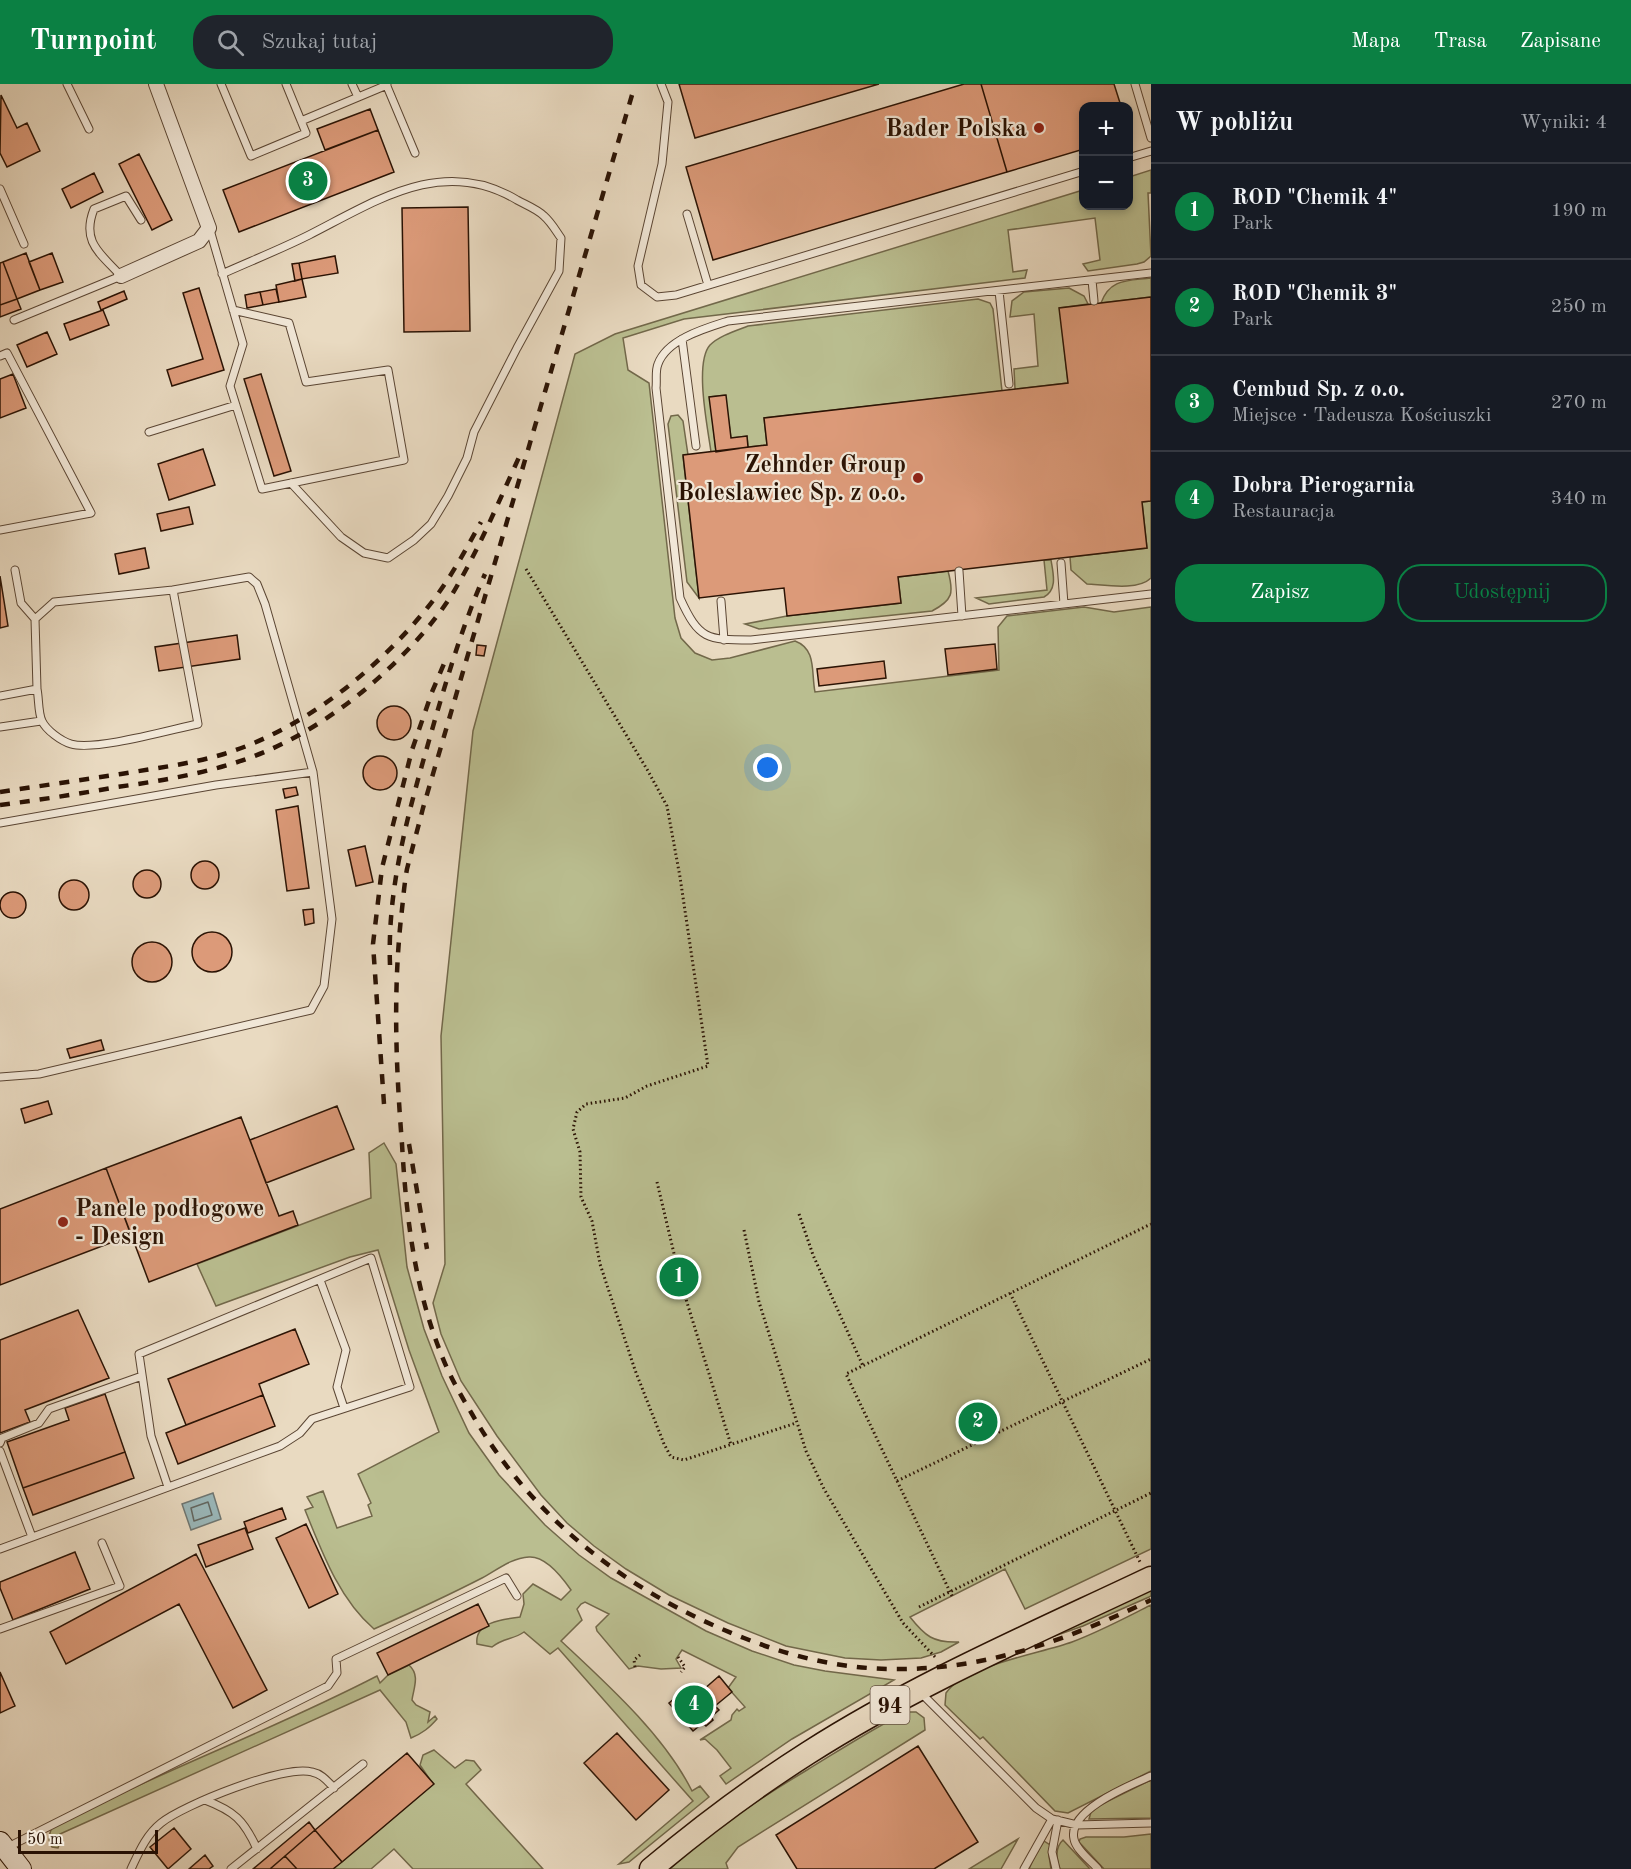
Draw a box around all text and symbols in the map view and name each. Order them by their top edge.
search box [193,15,613,69]
icon: search [214,26,247,59]
text: Turnpoint [30,28,157,56]
text: Szukaj tutaj [262,31,377,53]
text: Mapa [1351,31,1400,52]
text: Trasa [1433,31,1487,52]
text: Zapisane [1520,31,1601,52]
map controls [1079,102,1133,210]
button: + [1079,102,1133,156]
text: W pobliżu [1175,110,1293,136]
text: Wyniki: 4 [1520,113,1607,133]
place label: Bader Polska [885,118,1027,142]
marker: Bader Polska [1032,121,1046,135]
button: − [1079,156,1133,210]
pin: 3 [288,158,328,204]
text: ROD "Chemik 4" [1232,187,1397,209]
text: 1 [1189,201,1200,221]
text: 190 m [1551,201,1607,221]
text: Park [1232,214,1273,234]
text: ROD "Chemik 3" [1232,283,1397,305]
text: 2 [1189,297,1200,317]
text: 250 m [1551,297,1607,317]
text: Park [1232,310,1273,330]
text: Cembud Sp. z o.o. [1232,379,1405,401]
text: 3 [1189,393,1200,413]
text: 270 m [1551,393,1607,413]
text: Miejsce · Tadeusza Kościuszki [1232,406,1491,426]
place label: Zehnder Group Boleslawiec Sp. z o.o. [677,454,906,506]
marker: Zehnder Group Boleslawiec Sp. z o.o. [911,471,925,485]
text: Dobra Pierogarnia [1232,475,1415,497]
text: 4 [1189,489,1200,509]
text: 340 m [1551,489,1607,509]
text: Restauracja [1232,502,1335,522]
button: Zapisz [1175,564,1385,622]
button: Udostępnij [1397,564,1607,622]
your location [753,753,782,782]
place label: Panele podłogowe - Design [75,1198,264,1250]
marker: Panele podłogowe - Design [56,1215,70,1229]
pin: 1 [660,1254,698,1300]
pin: 2 [958,1400,998,1444]
pin: 4 [674,1682,714,1728]
road number: 94 [870,1686,910,1724]
scale bar [18,1827,158,1854]
text: 50 m [27,1832,63,1848]

